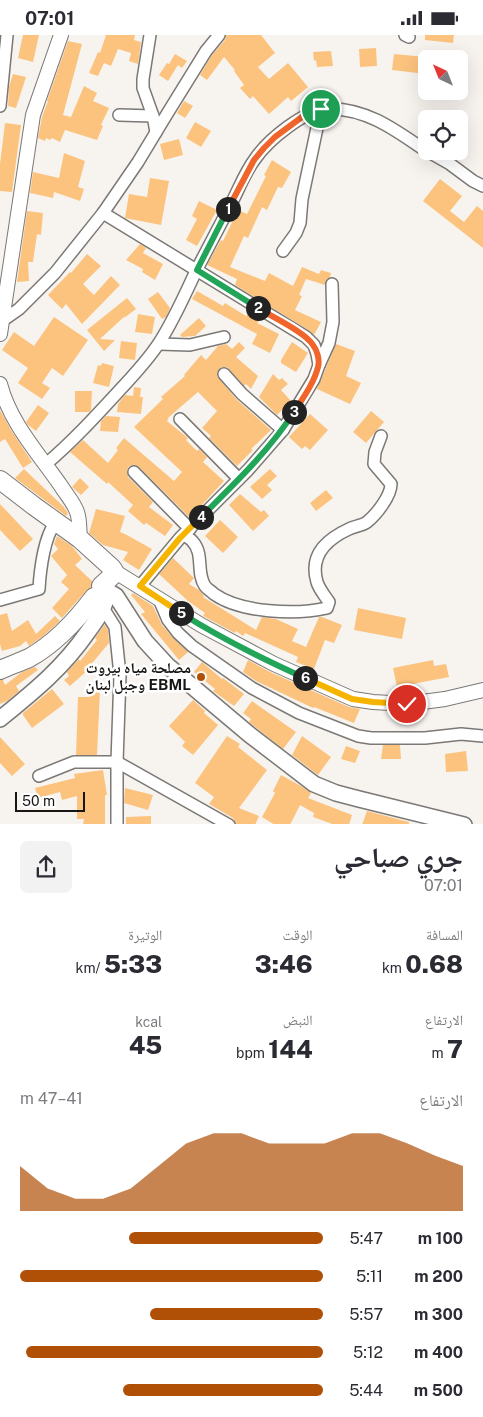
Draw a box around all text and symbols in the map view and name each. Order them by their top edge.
text: 07:01 [25,7,74,29]
north arrow [418,50,468,100]
map controls [418,50,468,160]
pin [300,88,342,130]
icon: arrive [307,95,335,123]
button: locate [418,110,468,160]
pin: 1 [216,197,240,221]
text: 1 [226,201,232,217]
pin: 2 [246,295,270,321]
text: 2 [254,300,263,316]
pin: 3 [282,399,306,425]
text: 3 [290,404,299,420]
pin: 4 [188,505,214,529]
text: 4 [197,509,206,525]
pin: 5 [168,601,194,625]
text: 5 [177,605,186,621]
place label: مصلحة مياه بيروت وجبل لبنان EBML [86,659,191,694]
pin: 6 [292,665,318,691]
text: 6 [301,670,310,686]
marker: مصلحة مياه بيروت وجبل لبنان EBML [195,671,207,683]
pin [386,683,428,725]
icon: check [393,690,421,718]
scale bar [15,789,85,813]
text: 50 m [22,793,55,809]
text: جري صباحي [334,840,463,873]
button: share [20,841,72,893]
text: 07:01 [424,876,463,895]
text: الوتيرة [128,927,162,943]
text: الوقت [283,927,313,943]
text: المسافة [426,927,463,943]
text: 5:33 [104,949,162,979]
text: 3:46 [255,949,313,979]
text: 0.68 [405,949,463,979]
text: /km [76,960,104,976]
text: km [382,960,405,976]
text: النبض [283,1012,313,1028]
text: الارتفاع [425,1012,463,1028]
text: kcal [135,1014,162,1030]
text: 45 [129,1030,162,1060]
text: 144 [268,1034,313,1064]
text: 7 [447,1034,463,1064]
text: bpm [236,1045,268,1061]
text: m [432,1045,447,1061]
text: 41–47 m [20,1089,83,1108]
text: الارتفاع [419,1091,463,1110]
text: 5:47 [350,1229,383,1248]
text: 100 m [418,1229,463,1248]
text: 5:11 [356,1267,383,1286]
text: 200 m [414,1267,463,1286]
text: 5:57 [349,1305,383,1324]
text: 300 m [414,1305,463,1324]
text: 5:12 [353,1343,383,1362]
text: 400 m [414,1343,463,1362]
text: 5:44 [349,1381,383,1400]
text: 500 m [414,1381,463,1400]

